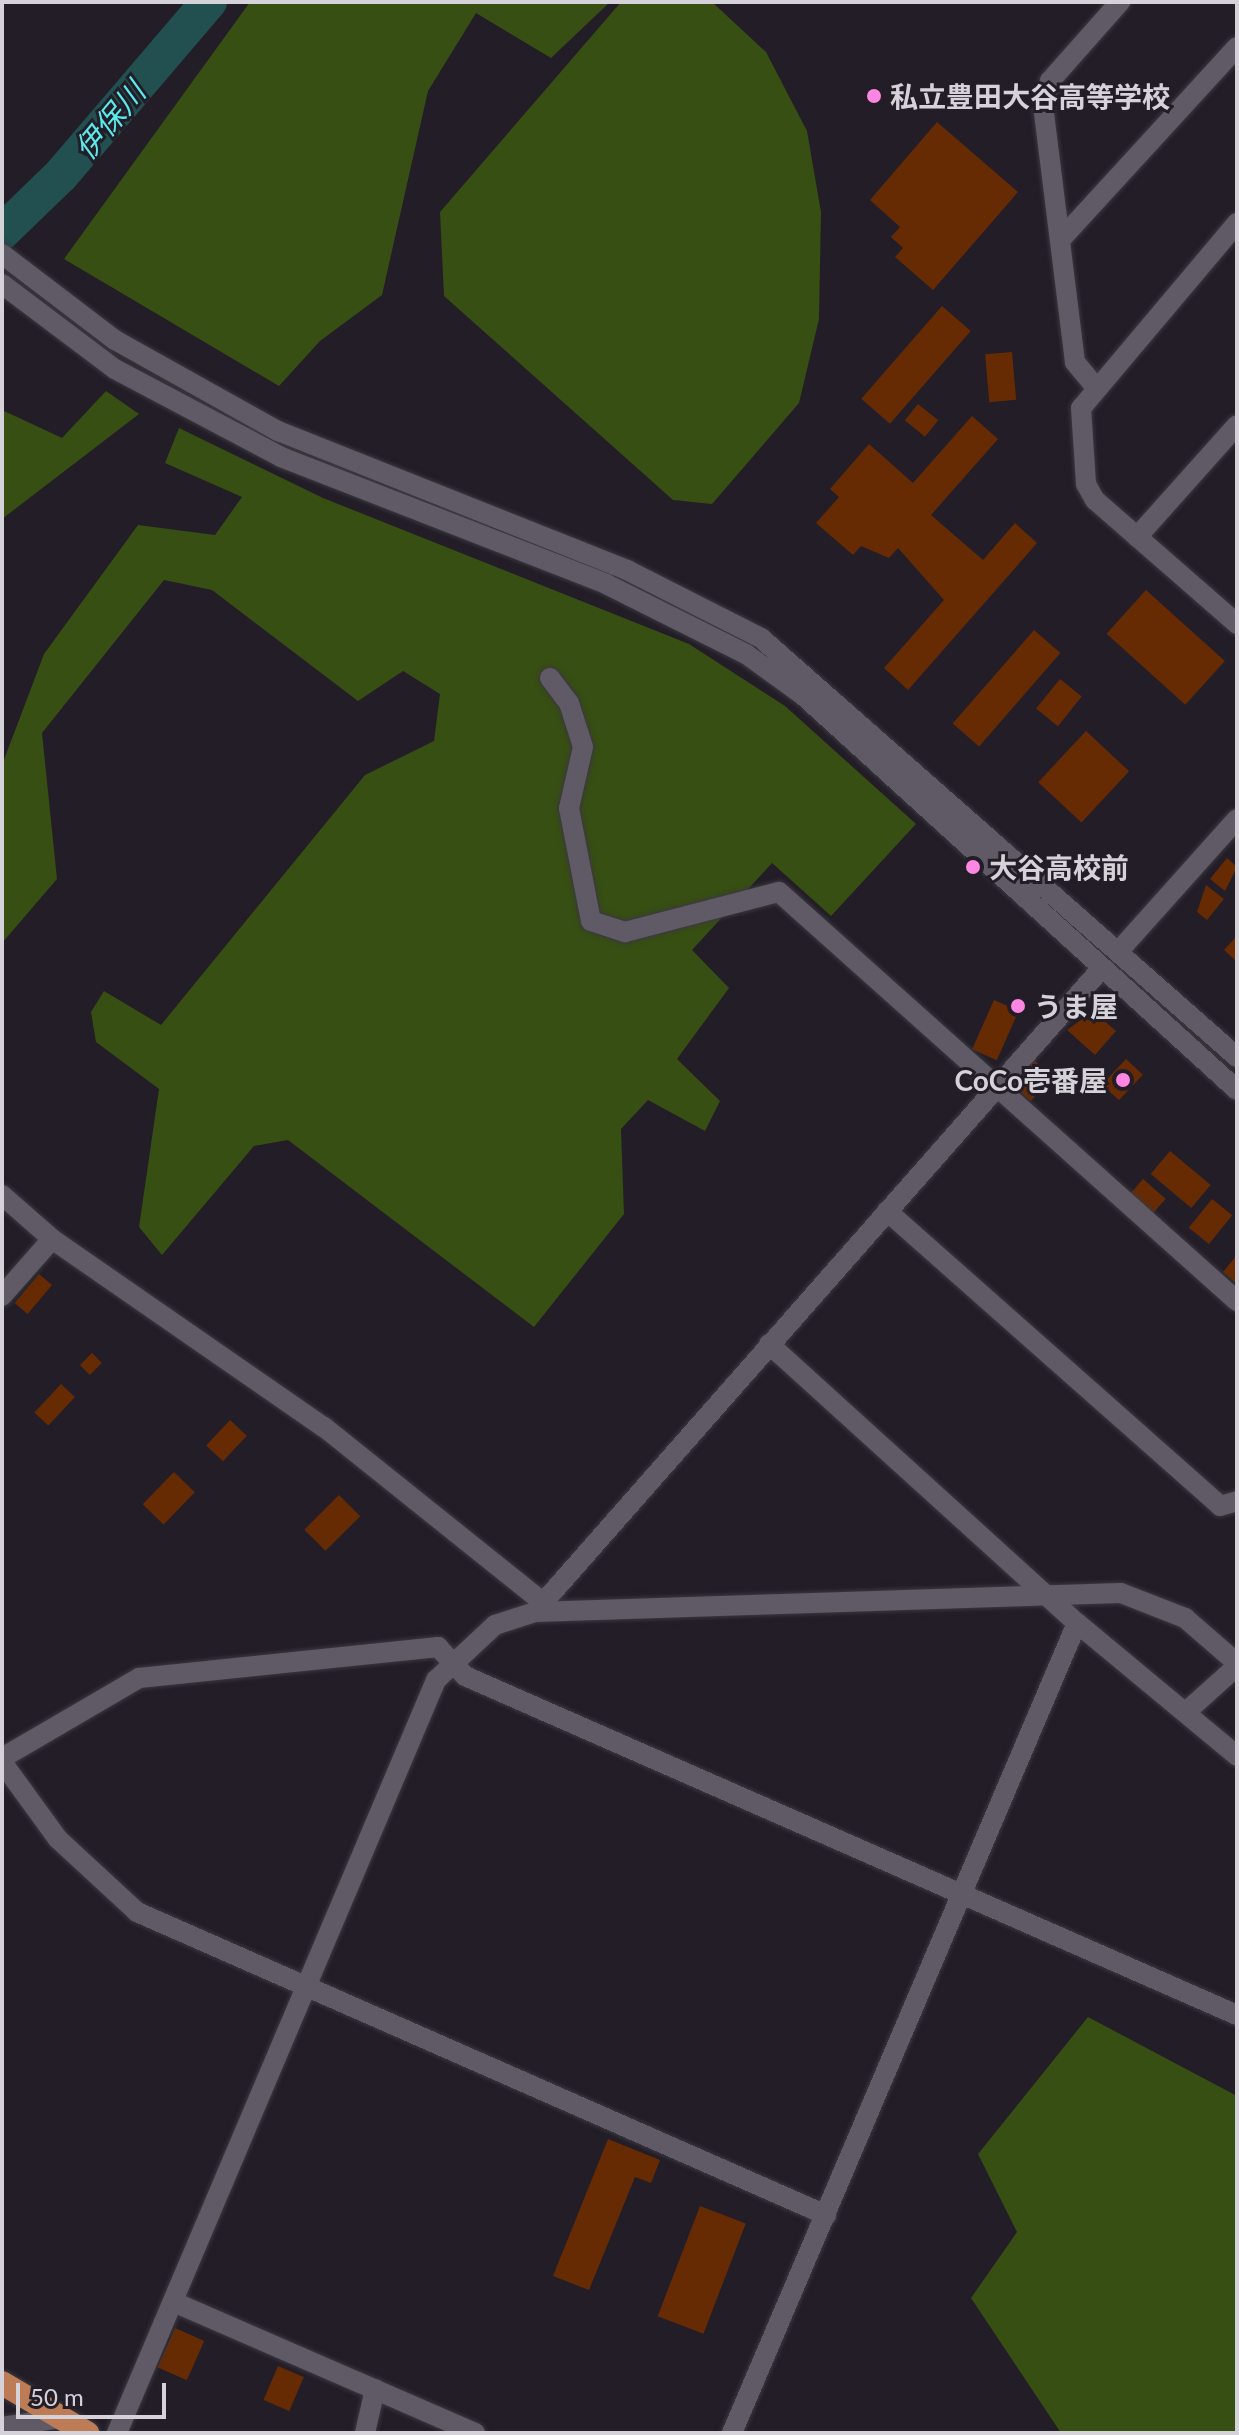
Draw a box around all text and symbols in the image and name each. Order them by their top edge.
water label: 伊保川 [66,74,152,166]
place label: 私立豊田大谷高等学校 [890,79,1170,113]
marker: 私立豊田大谷高等学校 [865,87,883,105]
place label: 大谷高校前 [989,850,1129,884]
marker: 大谷高校前 [964,858,982,876]
place label: うま屋 [1034,989,1118,1023]
marker: うま屋 [1009,997,1027,1015]
place label: CoCo壱番屋 [955,1063,1107,1097]
marker: CoCo壱番屋 [1114,1071,1132,1089]
scale bar [20,2367,170,2417]
text: 50 m [30,2382,84,2411]

